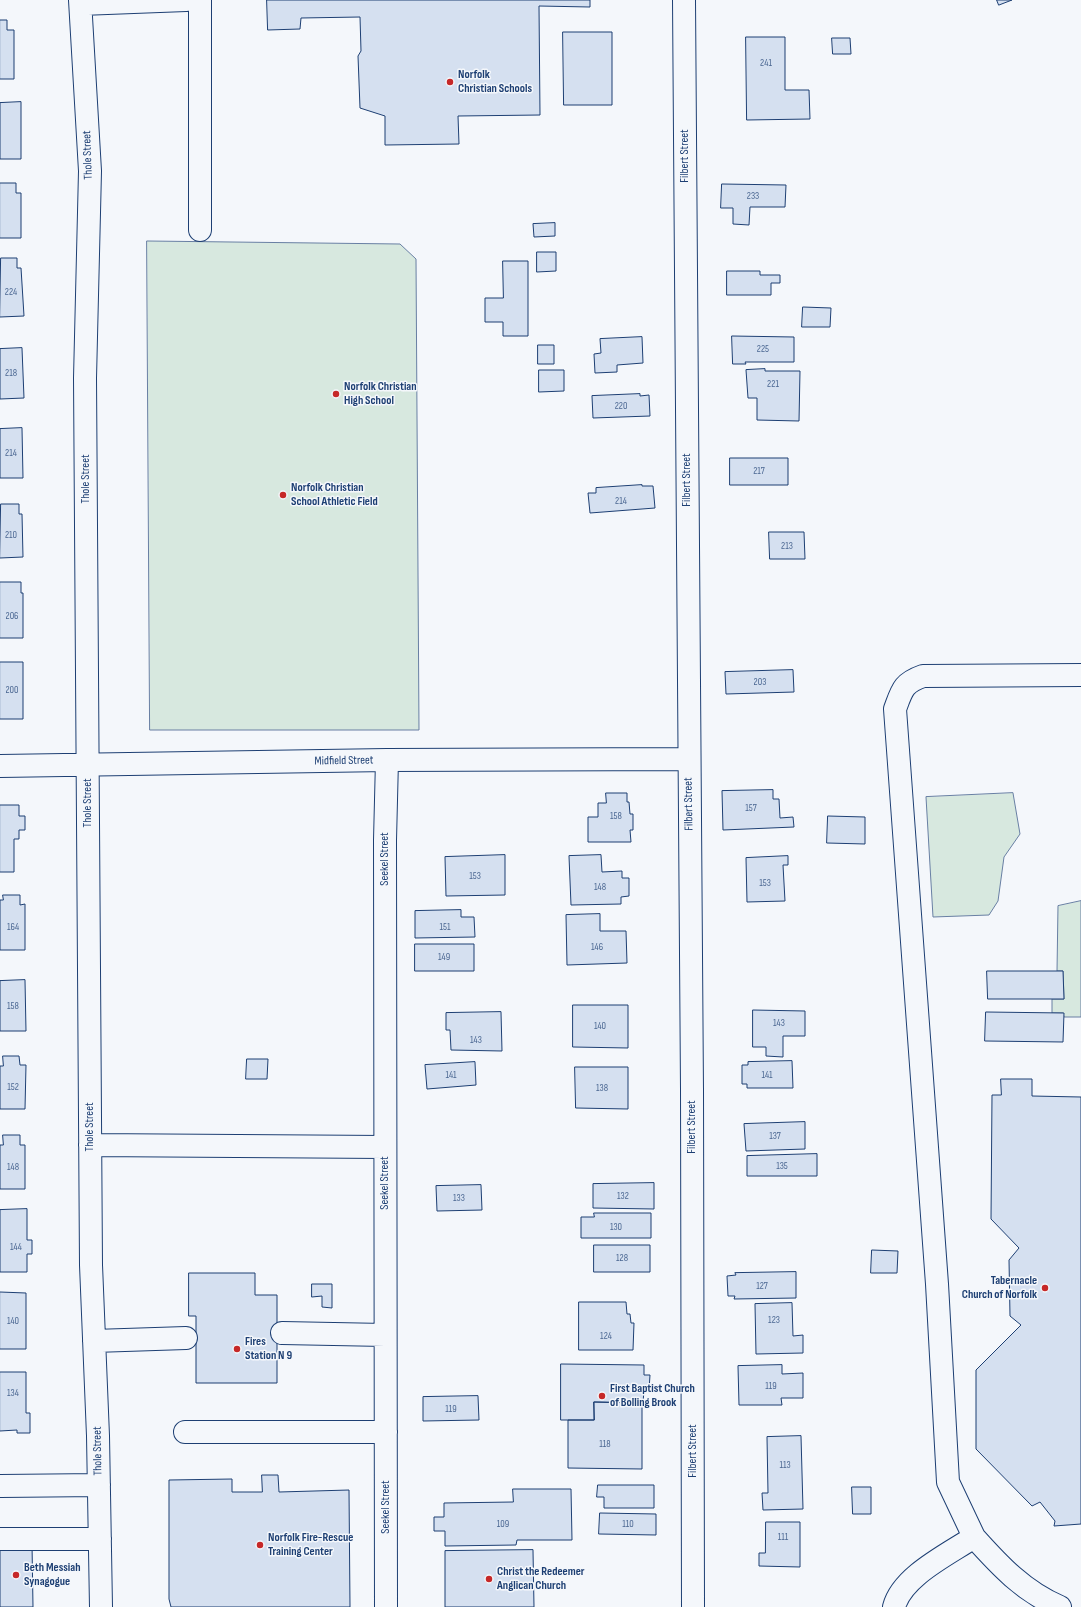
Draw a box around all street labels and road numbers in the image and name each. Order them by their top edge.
street label: Filbert Street [678,129,692,183]
street label: Thole Street [80,130,96,180]
street label: Filbert Street [680,453,694,507]
street label: Thole Street [79,454,93,504]
street label: Midfield Street [314,753,374,769]
street label: Filbert Street [681,777,697,831]
street label: Thole Street [81,778,95,828]
street label: Seekel Street [378,832,392,886]
street label: Filbert Street [685,1100,699,1154]
street label: Thole Street [83,1102,97,1152]
street label: Seekel Street [378,1156,392,1210]
street label: Filbert Street [686,1424,700,1478]
street label: Thole Street [90,1426,106,1476]
street label: Seekel Street [379,1480,393,1534]

